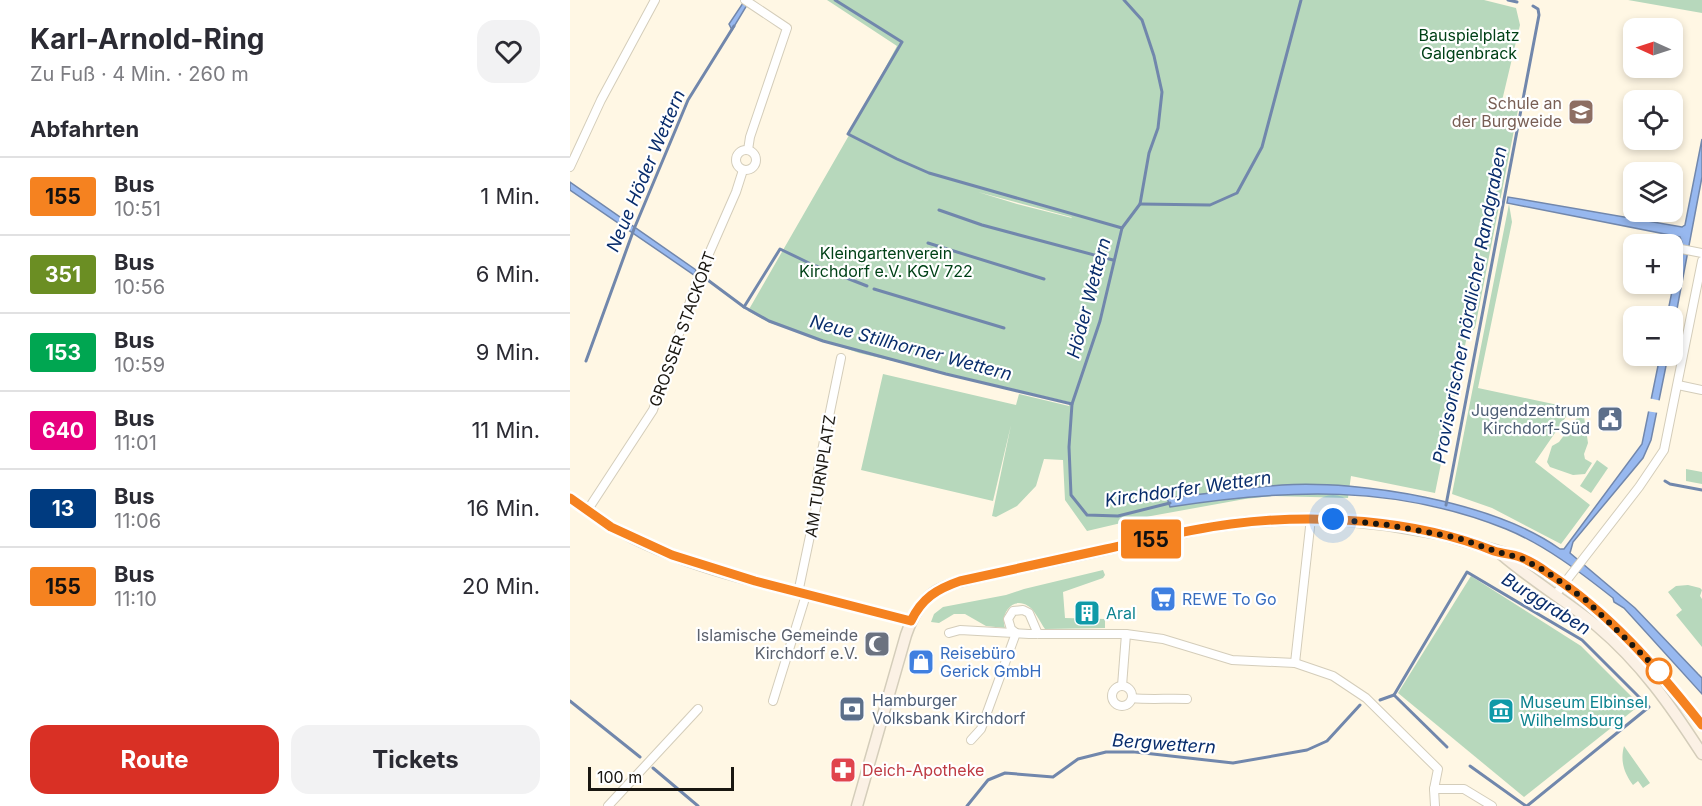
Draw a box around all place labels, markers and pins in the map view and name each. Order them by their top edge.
place label: Schule an der Burgweide [1452,93,1562,131]
school or university icon: Schule an der Burgweide [1566,97,1596,127]
place label: Jugendzentrum Kirchdorf-Süd [1471,400,1590,438]
public building icon: Jugendzentrum Kirchdorf-Süd [1595,404,1625,434]
supermarket icon: REWE To Go [1148,584,1178,614]
place label: REWE To Go [1182,589,1277,609]
building icon: Aral [1072,598,1102,628]
place label: Aral [1106,603,1136,623]
place label: Islamische Gemeinde Kirchdorf e.V. [697,625,858,663]
mosque icon: Islamische Gemeinde Kirchdorf e.V. [862,629,892,659]
place label: Reisebüro Gerick GmbH [940,643,1041,681]
shop icon: Reisebüro Gerick GmbH [906,647,936,677]
unlabelled marker [1646,658,1672,684]
place label: Hamburger Volksbank Kirchdorf [872,690,1025,728]
place label: Museum Elbinsel Wilhelmsburg [1520,692,1648,730]
bank icon: Hamburger Volksbank Kirchdorf [837,694,867,724]
museum icon: Museum Elbinsel Wilhelmsburg [1486,696,1516,726]
pharmacy icon: Deich-Apotheke [828,755,858,785]
place label: Deich-Apotheke [862,760,984,780]

